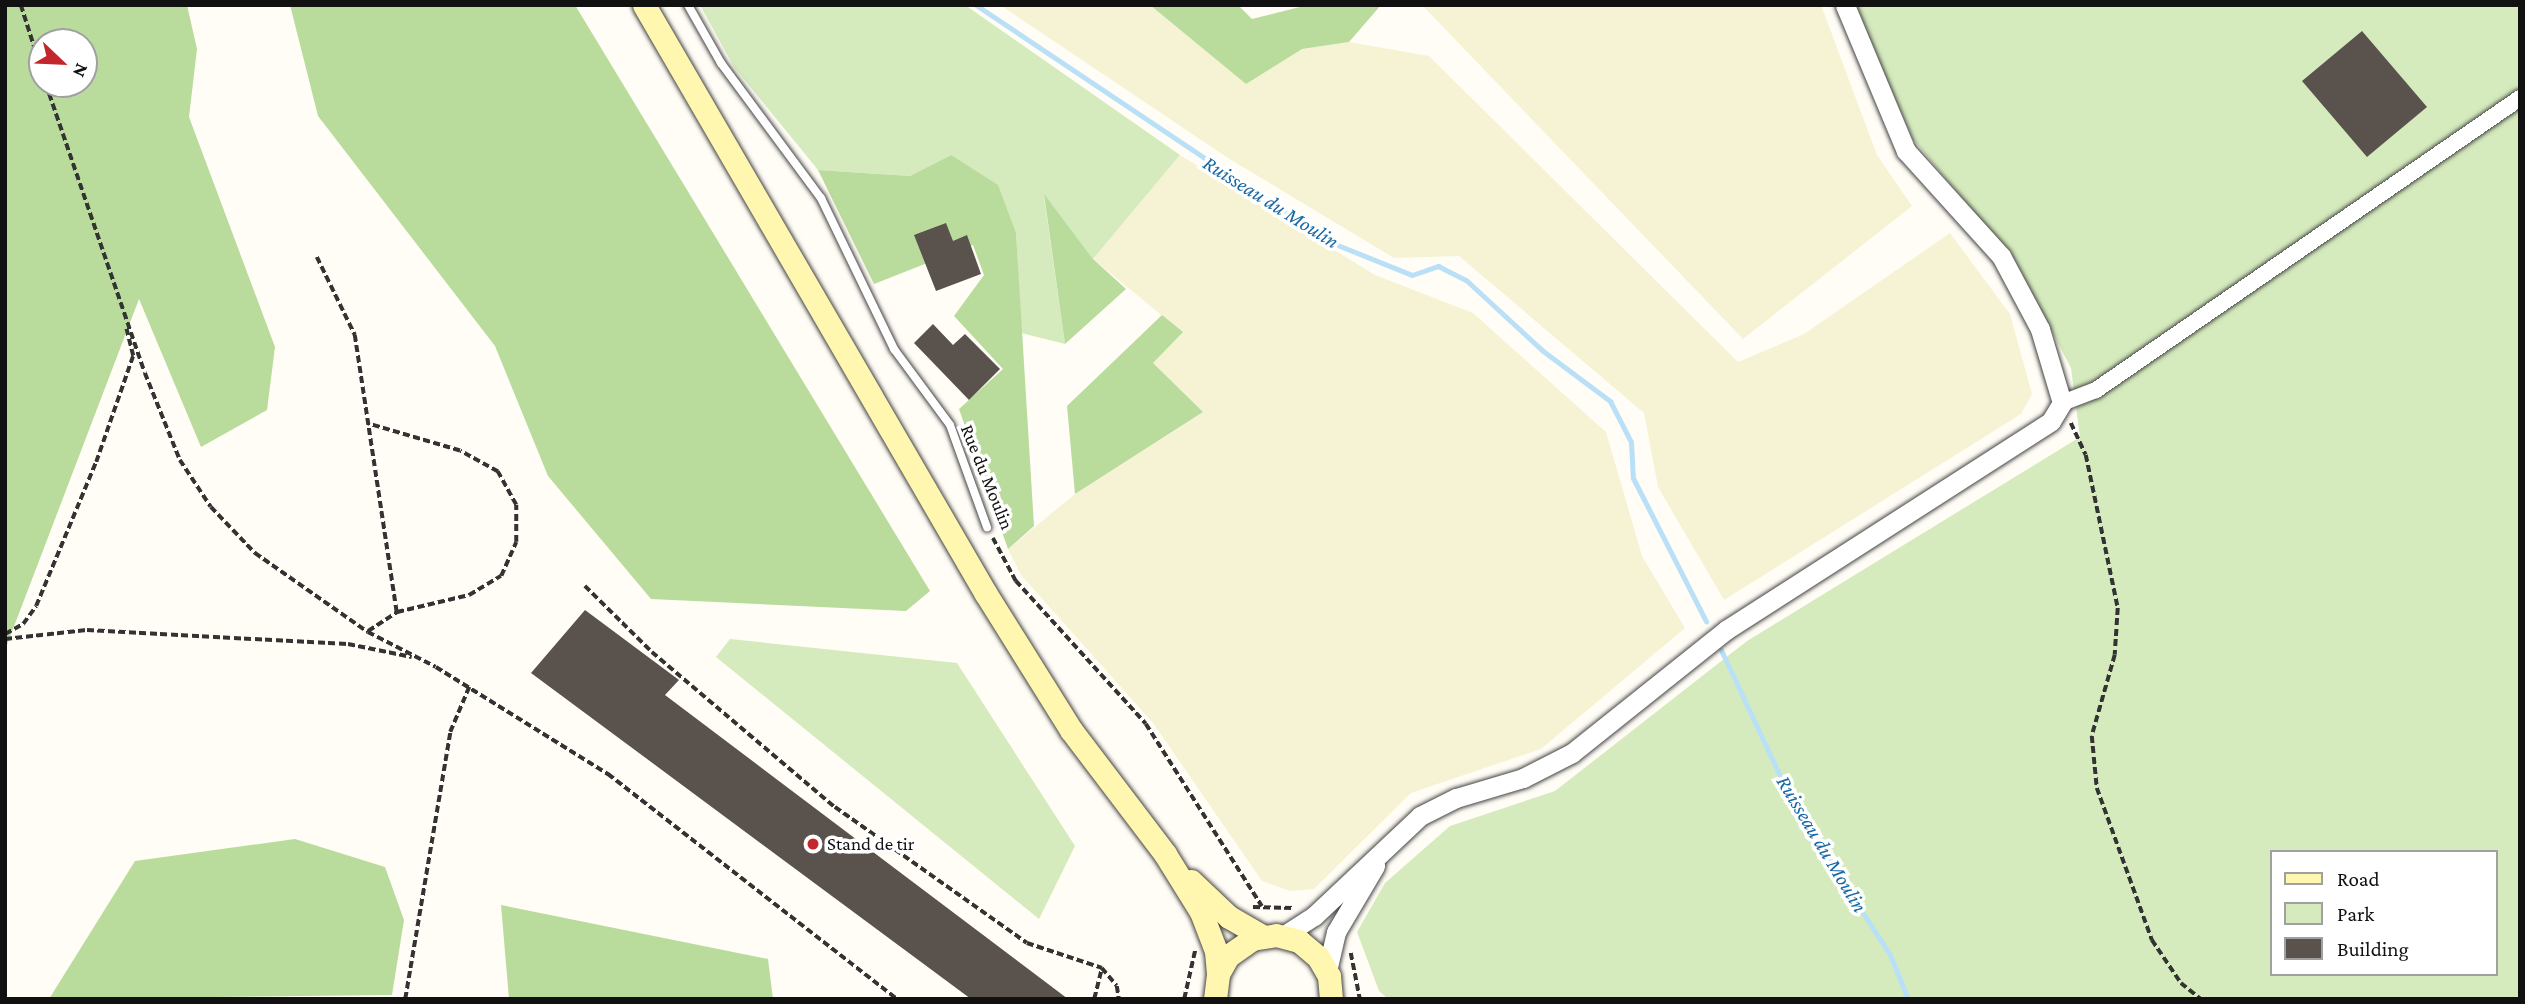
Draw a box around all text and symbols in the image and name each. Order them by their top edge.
north arrow [28,28,98,98]
text: N [69,61,93,81]
water label: Ruisseau du Moulin [1198,150,1344,254]
street label: Rue du Moulin [956,421,1018,533]
water label: Ruisseau du Moulin [1771,771,1873,917]
place label: Stand de tir [827,833,915,855]
marker: Stand de tir [805,836,821,852]
legend [2270,850,2497,976]
text: Road [2337,867,2380,891]
text: Park [2337,902,2374,926]
text: Building [2337,937,2409,961]

